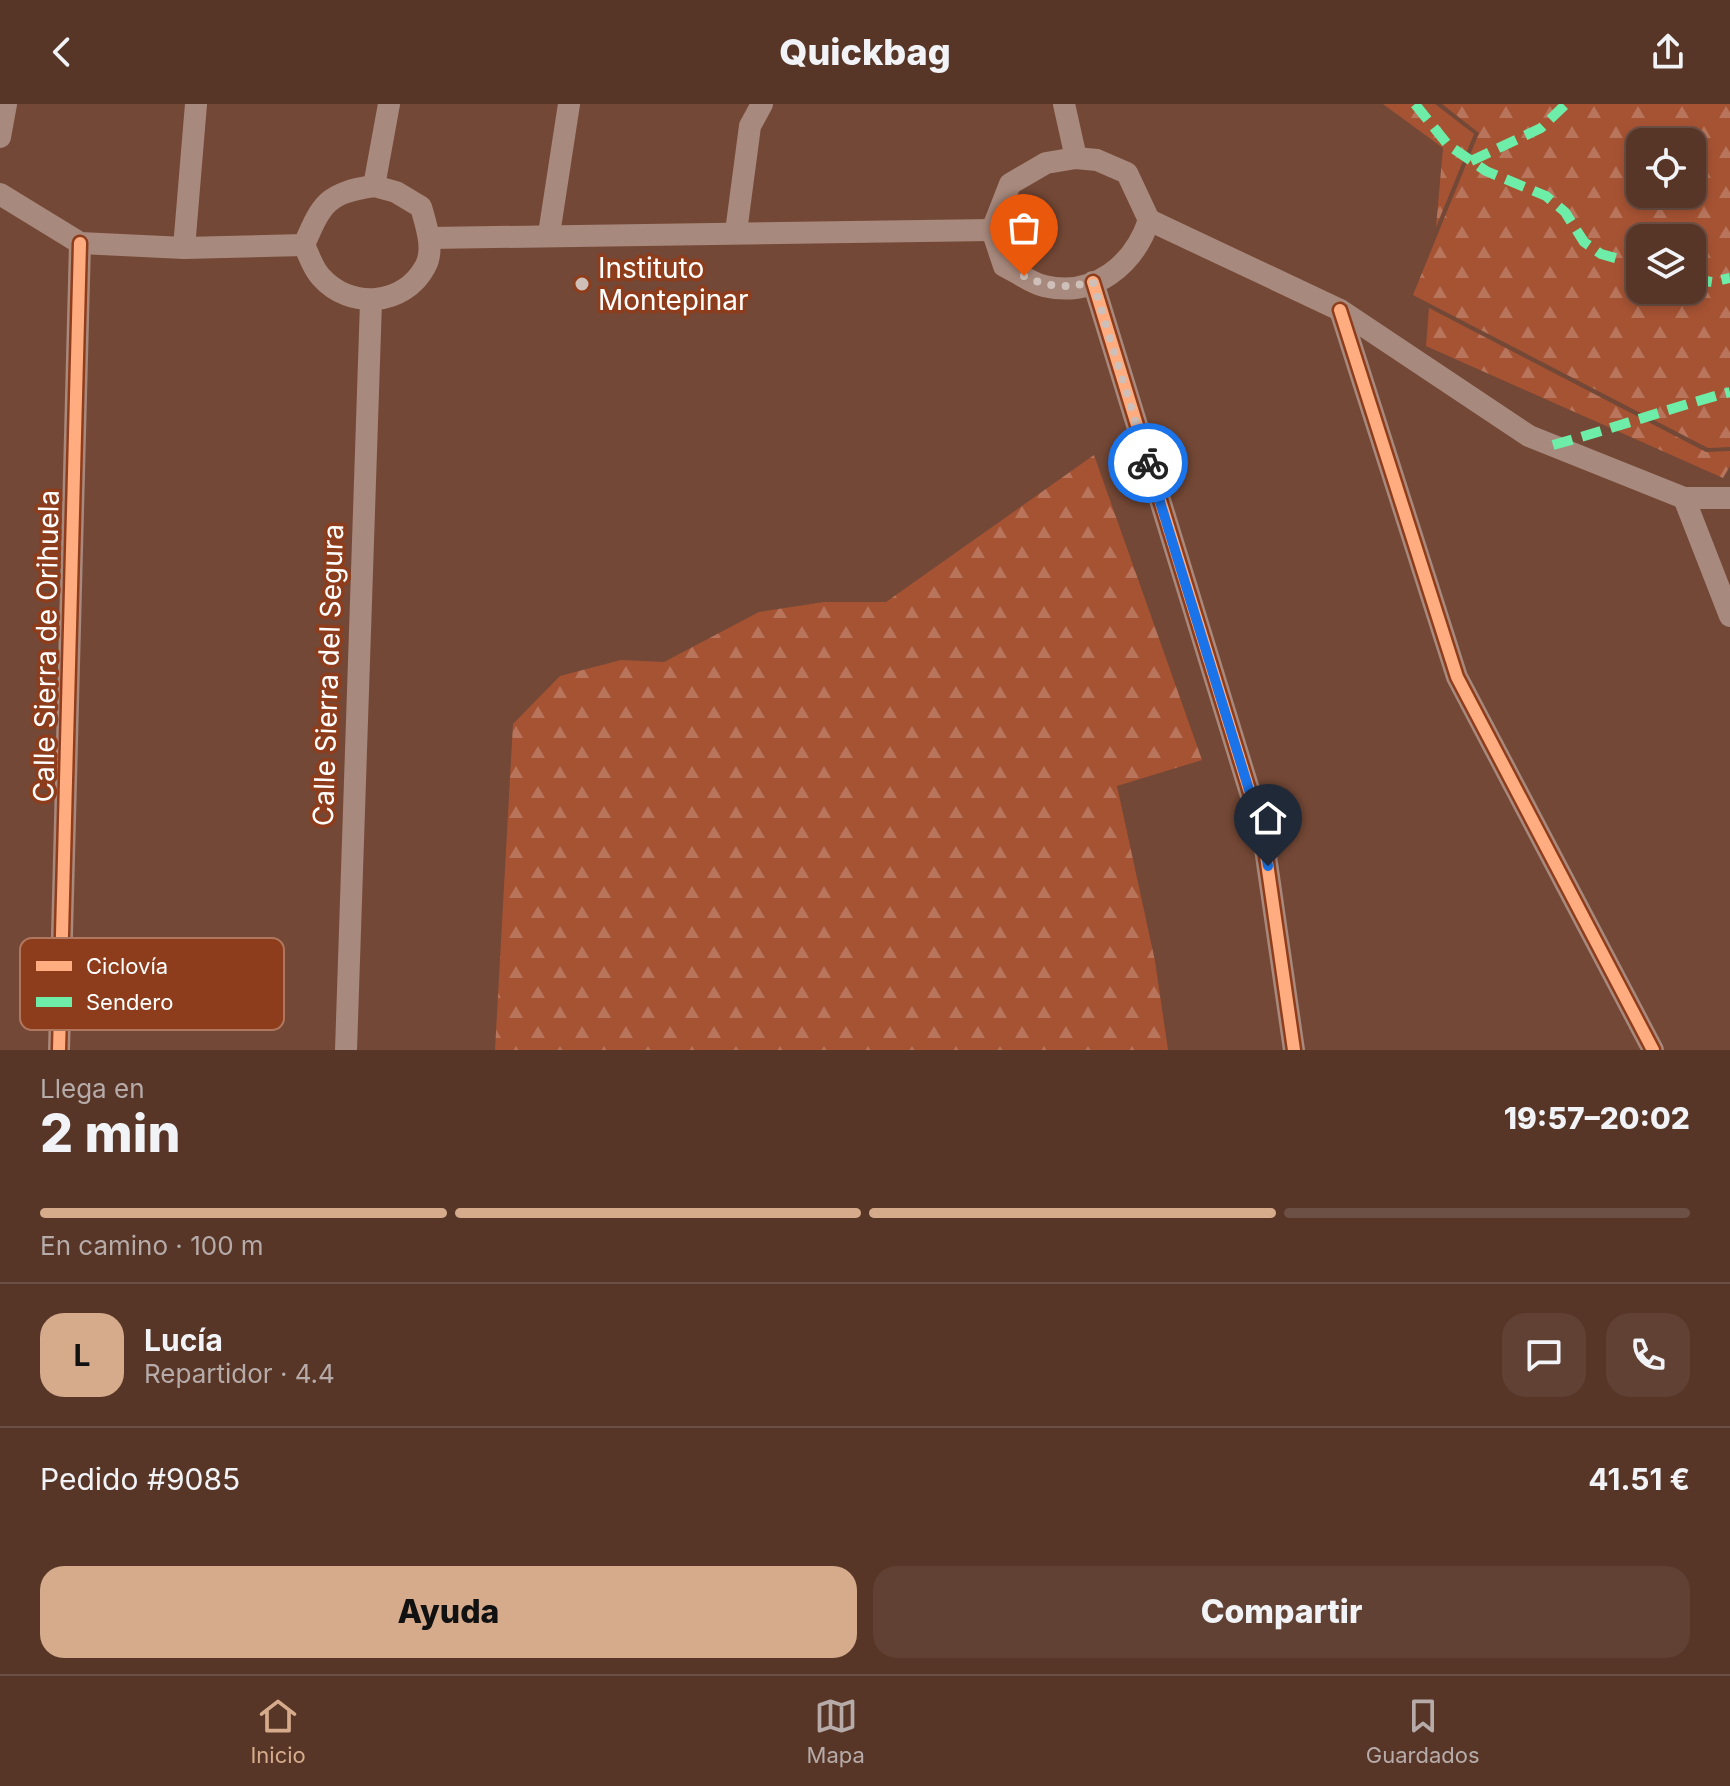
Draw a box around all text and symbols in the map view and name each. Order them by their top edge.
icon: back [40,30,84,74]
text: Quickbag [779,30,951,74]
icon: share [1646,30,1690,74]
map controls [1626,128,1706,304]
button: locate [1626,128,1706,208]
pin [990,194,1058,276]
icon: bag [1002,206,1046,250]
button: layers [1626,224,1706,304]
place label: Instituto Montepinar [598,251,749,317]
marker: Instituto Montepinar [573,275,591,293]
courier [1108,423,1188,503]
icon: bike [1126,441,1170,485]
street label: Calle Sierra de Orihuela [26,489,66,803]
street label: Calle Sierra del Segura [306,523,350,827]
pin [1234,784,1302,866]
icon: home [1246,796,1290,840]
legend [20,938,284,1030]
text: Ciclovía [86,953,168,979]
text: Sendero [86,989,173,1015]
text: Llega en [40,1073,145,1104]
text: 19:57–20:02 [1504,1100,1690,1136]
text: 2 min [40,1102,181,1165]
text: En camino · 100 m [40,1230,264,1261]
button: chat [1502,1313,1586,1397]
button: phone [1606,1313,1690,1397]
text: Lucía [144,1322,223,1358]
text: L [74,1337,90,1373]
text: Repartidor · 4.4 [144,1358,335,1389]
text: Pedido #9085 [40,1461,240,1497]
text: 41.51 € [1588,1461,1690,1497]
button: Ayuda [40,1566,857,1658]
button: Compartir [873,1566,1690,1658]
tab: Inicio [250,1694,306,1768]
tab: Mapa [807,1694,865,1768]
tab: Guardados [1366,1694,1480,1768]

